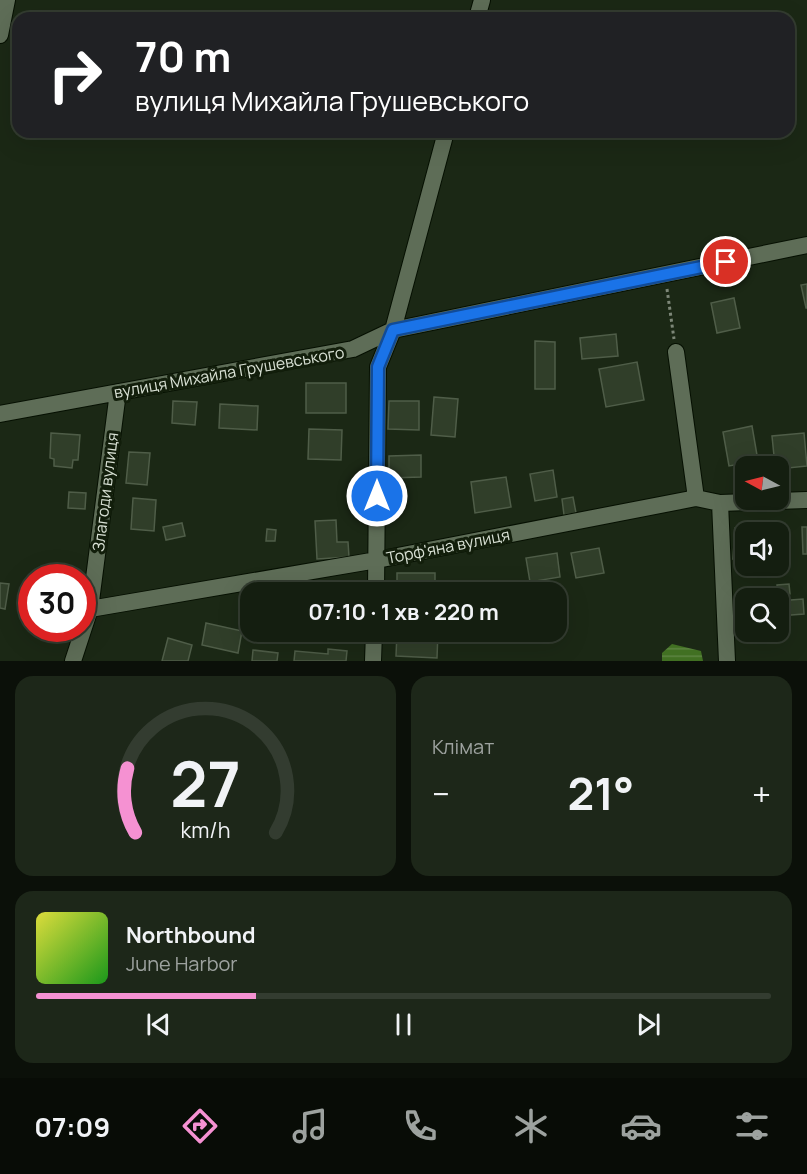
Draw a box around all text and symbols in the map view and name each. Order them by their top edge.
text: 70 m [135,27,231,85]
icon: right [36,36,114,114]
text: вулиця Михайла Грушевського [135,82,529,119]
pin [700,236,751,287]
icon: arrive [709,245,742,278]
street label: вулиця Михайла Грушевського [112,341,346,403]
street label: Злагоди вулиця [87,431,123,553]
north arrow [735,456,789,510]
map controls [735,456,789,642]
position arrow [345,464,409,528]
button: sound [735,522,789,576]
street label: Торф'яна вулиця [384,523,512,569]
speed limit sign: 30 [18,564,96,642]
button: search [735,588,789,642]
text: 07:10 · 1 хв · 220 m [308,597,499,627]
text: Клімат [432,733,494,760]
text: 27 [170,740,241,826]
text: 21° [568,762,634,824]
text: − [432,771,450,816]
text: + [752,771,771,816]
text: km/h [181,815,230,844]
text: Northbound [126,920,256,950]
text: June Harbor [126,950,238,977]
icon: previous [142,1008,175,1041]
icon: pause [387,1008,420,1041]
icon: next [632,1008,665,1041]
icon: directions [179,1105,221,1147]
icon: music [289,1105,331,1147]
icon: phone [399,1105,441,1147]
icon: climate [510,1105,552,1147]
icon: car [620,1105,662,1147]
icon: filters [731,1105,773,1147]
text: 07:09 [34,1108,110,1145]

